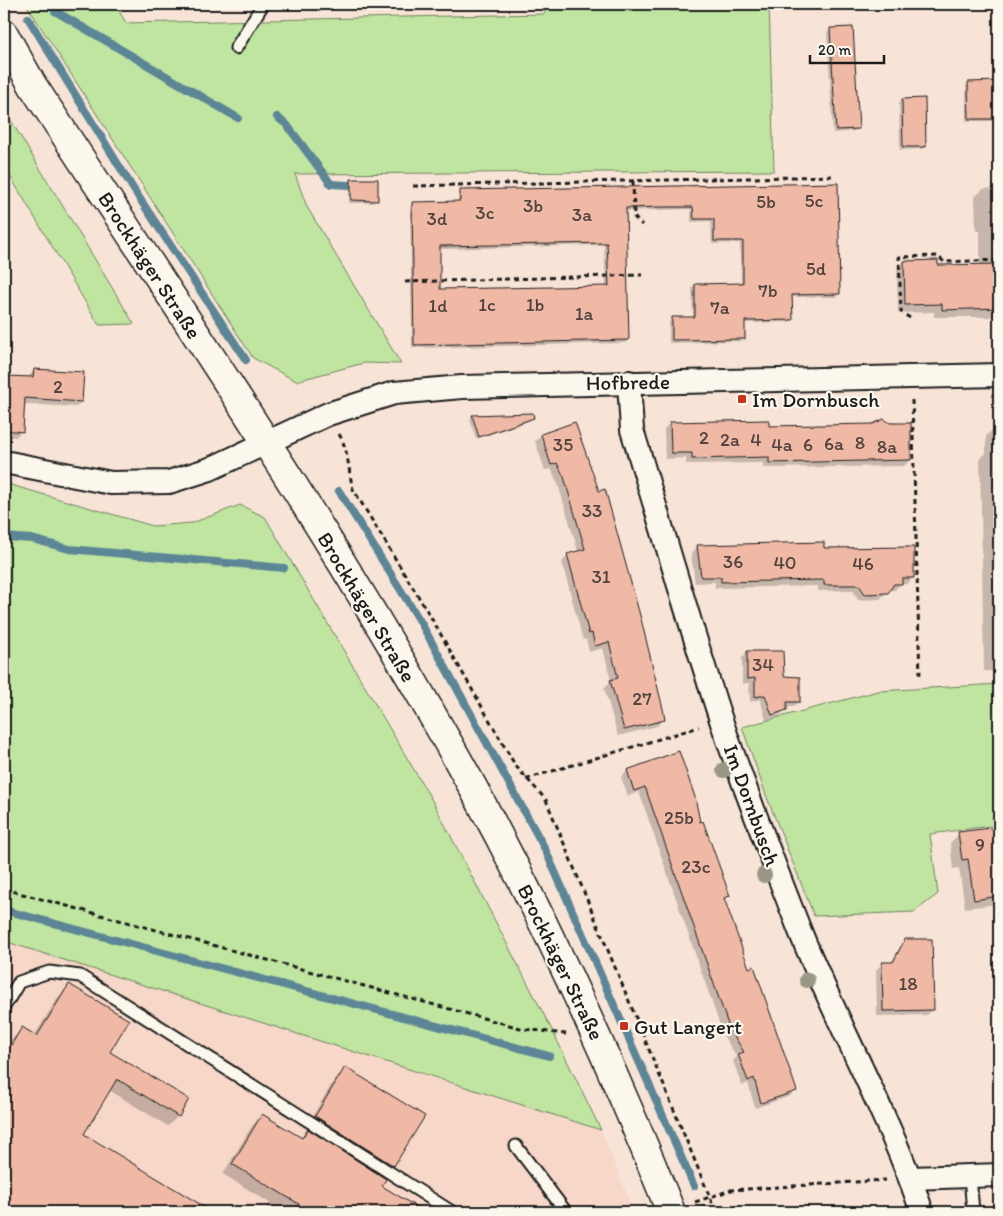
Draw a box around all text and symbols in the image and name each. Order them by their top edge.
scale bar [810,32,884,64]
text: 20 m [818,41,852,59]
street label: Brockhäger Straße [93,187,207,343]
house number: 5c [805,189,824,212]
house number: 5b [756,190,776,213]
house number: 3b [523,194,543,217]
house number: 3c [475,201,495,224]
house number: 3a [572,203,592,226]
house number: 3d [427,207,448,230]
house number: 5d [806,257,827,280]
house number: 7b [758,279,778,302]
house number: 1c [478,293,496,316]
house number: 1b [526,293,544,316]
house number: 1d [428,294,448,317]
house number: 7a [710,296,730,319]
house number: 1a [575,302,593,325]
street label: Hofbrede [586,369,670,395]
house number: 2 [53,375,63,398]
place label: Im Dornbusch [752,387,880,412]
marker: Im Dornbusch [736,393,748,405]
house number: 2 [699,426,709,449]
house number: 2a [720,428,740,451]
house number: 4 [750,428,762,451]
house number: 8 [855,431,865,454]
house number: 6a [824,432,844,455]
house number: 35 [553,433,573,456]
house number: 4a [771,433,793,456]
house number: 6 [803,433,813,456]
house number: 8a [877,435,897,458]
house number: 33 [582,499,602,522]
street label: Brockhäger Straße [312,528,422,686]
house number: 36 [723,550,743,573]
house number: 40 [773,551,797,574]
house number: 46 [852,552,874,575]
house number: 31 [591,565,611,588]
house number: 34 [752,653,774,676]
house number: 27 [632,687,652,710]
street label: Im Dornbusch [718,741,786,870]
house number: 25b [664,806,694,829]
house number: 9 [975,833,985,856]
house number: 23c [681,855,711,878]
street label: Brockhäger Straße [512,880,610,1044]
house number: 18 [898,972,918,995]
place label: Gut Langert [634,1014,742,1039]
marker: Gut Langert [618,1020,630,1032]

